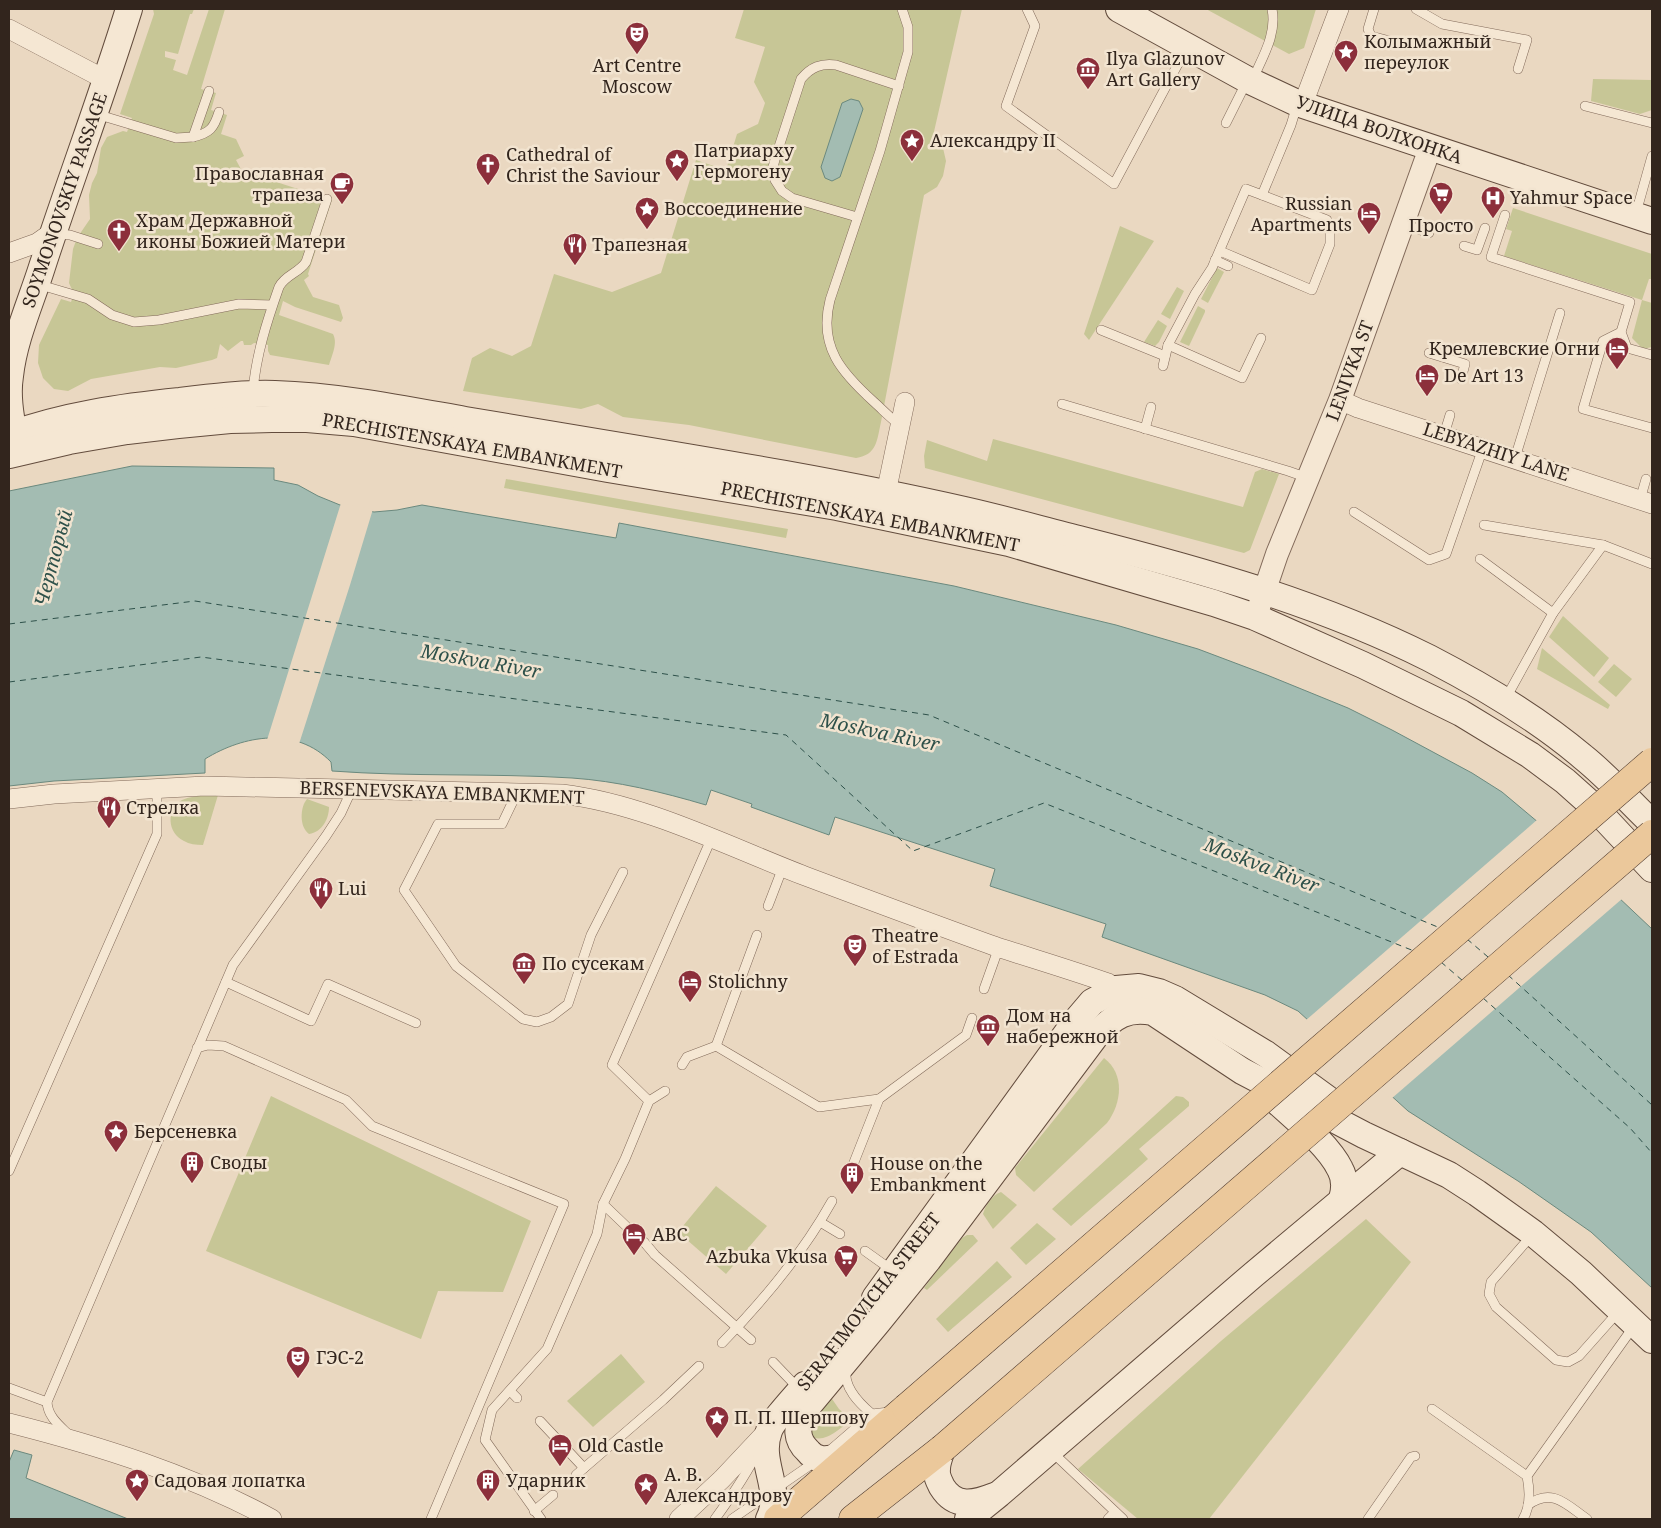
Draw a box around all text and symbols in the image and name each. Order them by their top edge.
theatre icon: Art Centre Moscow [624,21,650,55]
place label: Колымажный переулок [1364,29,1491,74]
place icon: Колымажный переулок [1333,39,1359,73]
place label: Ilya Glazunov Art Gallery [1106,46,1225,91]
place label: Art Centre Moscow [593,53,681,98]
museum icon: Ilya Glazunov Art Gallery [1075,56,1101,90]
street label: SOYMONOVSKIY PASSAGE [16,89,112,311]
street label: УЛИЦА ВОЛХОНКА [1293,89,1466,169]
place icon: Александру II [899,128,925,162]
place label: Александру II [930,128,1056,152]
place label: Патриарху Гермогену [694,138,795,183]
place label: Cathedral of Christ the Saviour [506,142,661,187]
place icon: Патриарху Гермогену [664,148,690,182]
church icon: Cathedral of Christ the Saviour [475,152,501,186]
place label: Православная трапеза [195,161,324,206]
cafe icon: Православная трапеза [329,171,355,205]
supermarket icon: Просто [1428,181,1454,215]
hospital icon: Yahmur Space [1480,185,1506,219]
place label: Yahmur Space [1509,185,1633,209]
place label: Russian Apartments [1251,191,1352,236]
place icon: Воссоединение [634,196,660,230]
place label: Воссоединение [664,196,803,220]
hotel icon: Russian Apartments [1356,201,1382,235]
place label: Храм Державной иконы Божией Матери [136,208,346,253]
place label: Просто [1409,213,1473,237]
church icon: Храм Державной иконы Божией Матери [106,218,132,252]
restaurant icon: Трапезная [562,232,588,266]
place label: Трапезная [592,232,688,256]
street label: LENIVKA ST [1320,317,1378,424]
place label: Кремлевские Огни [1429,336,1600,360]
hotel icon: Кремлевские Огни [1604,336,1630,370]
hotel icon: De Art 13 [1414,363,1440,397]
place label: De Art 13 [1444,363,1524,387]
street label: PRECHISTENSKAYA EMBANKMENT [320,407,624,483]
street label: LEBYAZHIY LANE [1420,416,1573,486]
street label: PRECHISTENSKAYA EMBANKMENT [719,475,1022,557]
water label: Черторый [28,507,78,609]
water label: Moskva River [418,637,543,684]
water label: Moskva River [817,706,942,757]
street label: BERSENEVSKAYA EMBANKMENT [299,775,585,809]
restaurant icon: Стрелка [96,795,122,829]
place label: Стрелка [126,795,200,819]
water label: Moskva River [1200,831,1323,899]
restaurant icon: Lui [308,876,334,910]
place label: Lui [338,876,367,900]
place label: Theatre of Estrada [872,923,959,968]
theatre icon: Theatre of Estrada [842,933,868,967]
museum icon: По сусекам [511,951,537,985]
place label: По сусекам [542,951,645,975]
hotel icon: Stolichny [677,969,703,1003]
place label: Stolichny [708,969,788,993]
place label: Дом на набережной [1006,1003,1119,1048]
museum icon: Дом на набережной [975,1013,1001,1047]
place icon: Берсеневка [103,1119,129,1153]
place label: Берсеневка [134,1119,237,1143]
building icon: Своды [179,1150,205,1184]
place label: Своды [210,1150,267,1174]
place label: House on the Embankment [870,1151,986,1196]
building icon: House on the Embankment [839,1161,865,1195]
street label: SERAFIMOVICHA STREET [791,1207,945,1395]
hotel icon: ABC [621,1222,647,1256]
place label: ABC [652,1222,688,1246]
place label: Azbuka Vkusa [706,1244,828,1268]
supermarket icon: Azbuka Vkusa [833,1244,859,1278]
theatre icon: ГЭС-2 [285,1345,311,1379]
place label: ГЭС-2 [316,1345,364,1369]
place icon: П. П. Шершову [704,1405,730,1439]
place label: П. П. Шершову [734,1405,869,1429]
hotel icon: Old Castle [547,1433,573,1467]
place label: Old Castle [578,1433,664,1457]
place label: А. В. Александрову [664,1462,793,1507]
place icon: Садовая лопатка [124,1468,150,1502]
place label: Садовая лопатка [154,1468,306,1492]
building icon: Ударник [475,1468,501,1502]
place label: Ударник [506,1468,586,1492]
place icon: А. В. Александрову [633,1472,659,1506]

